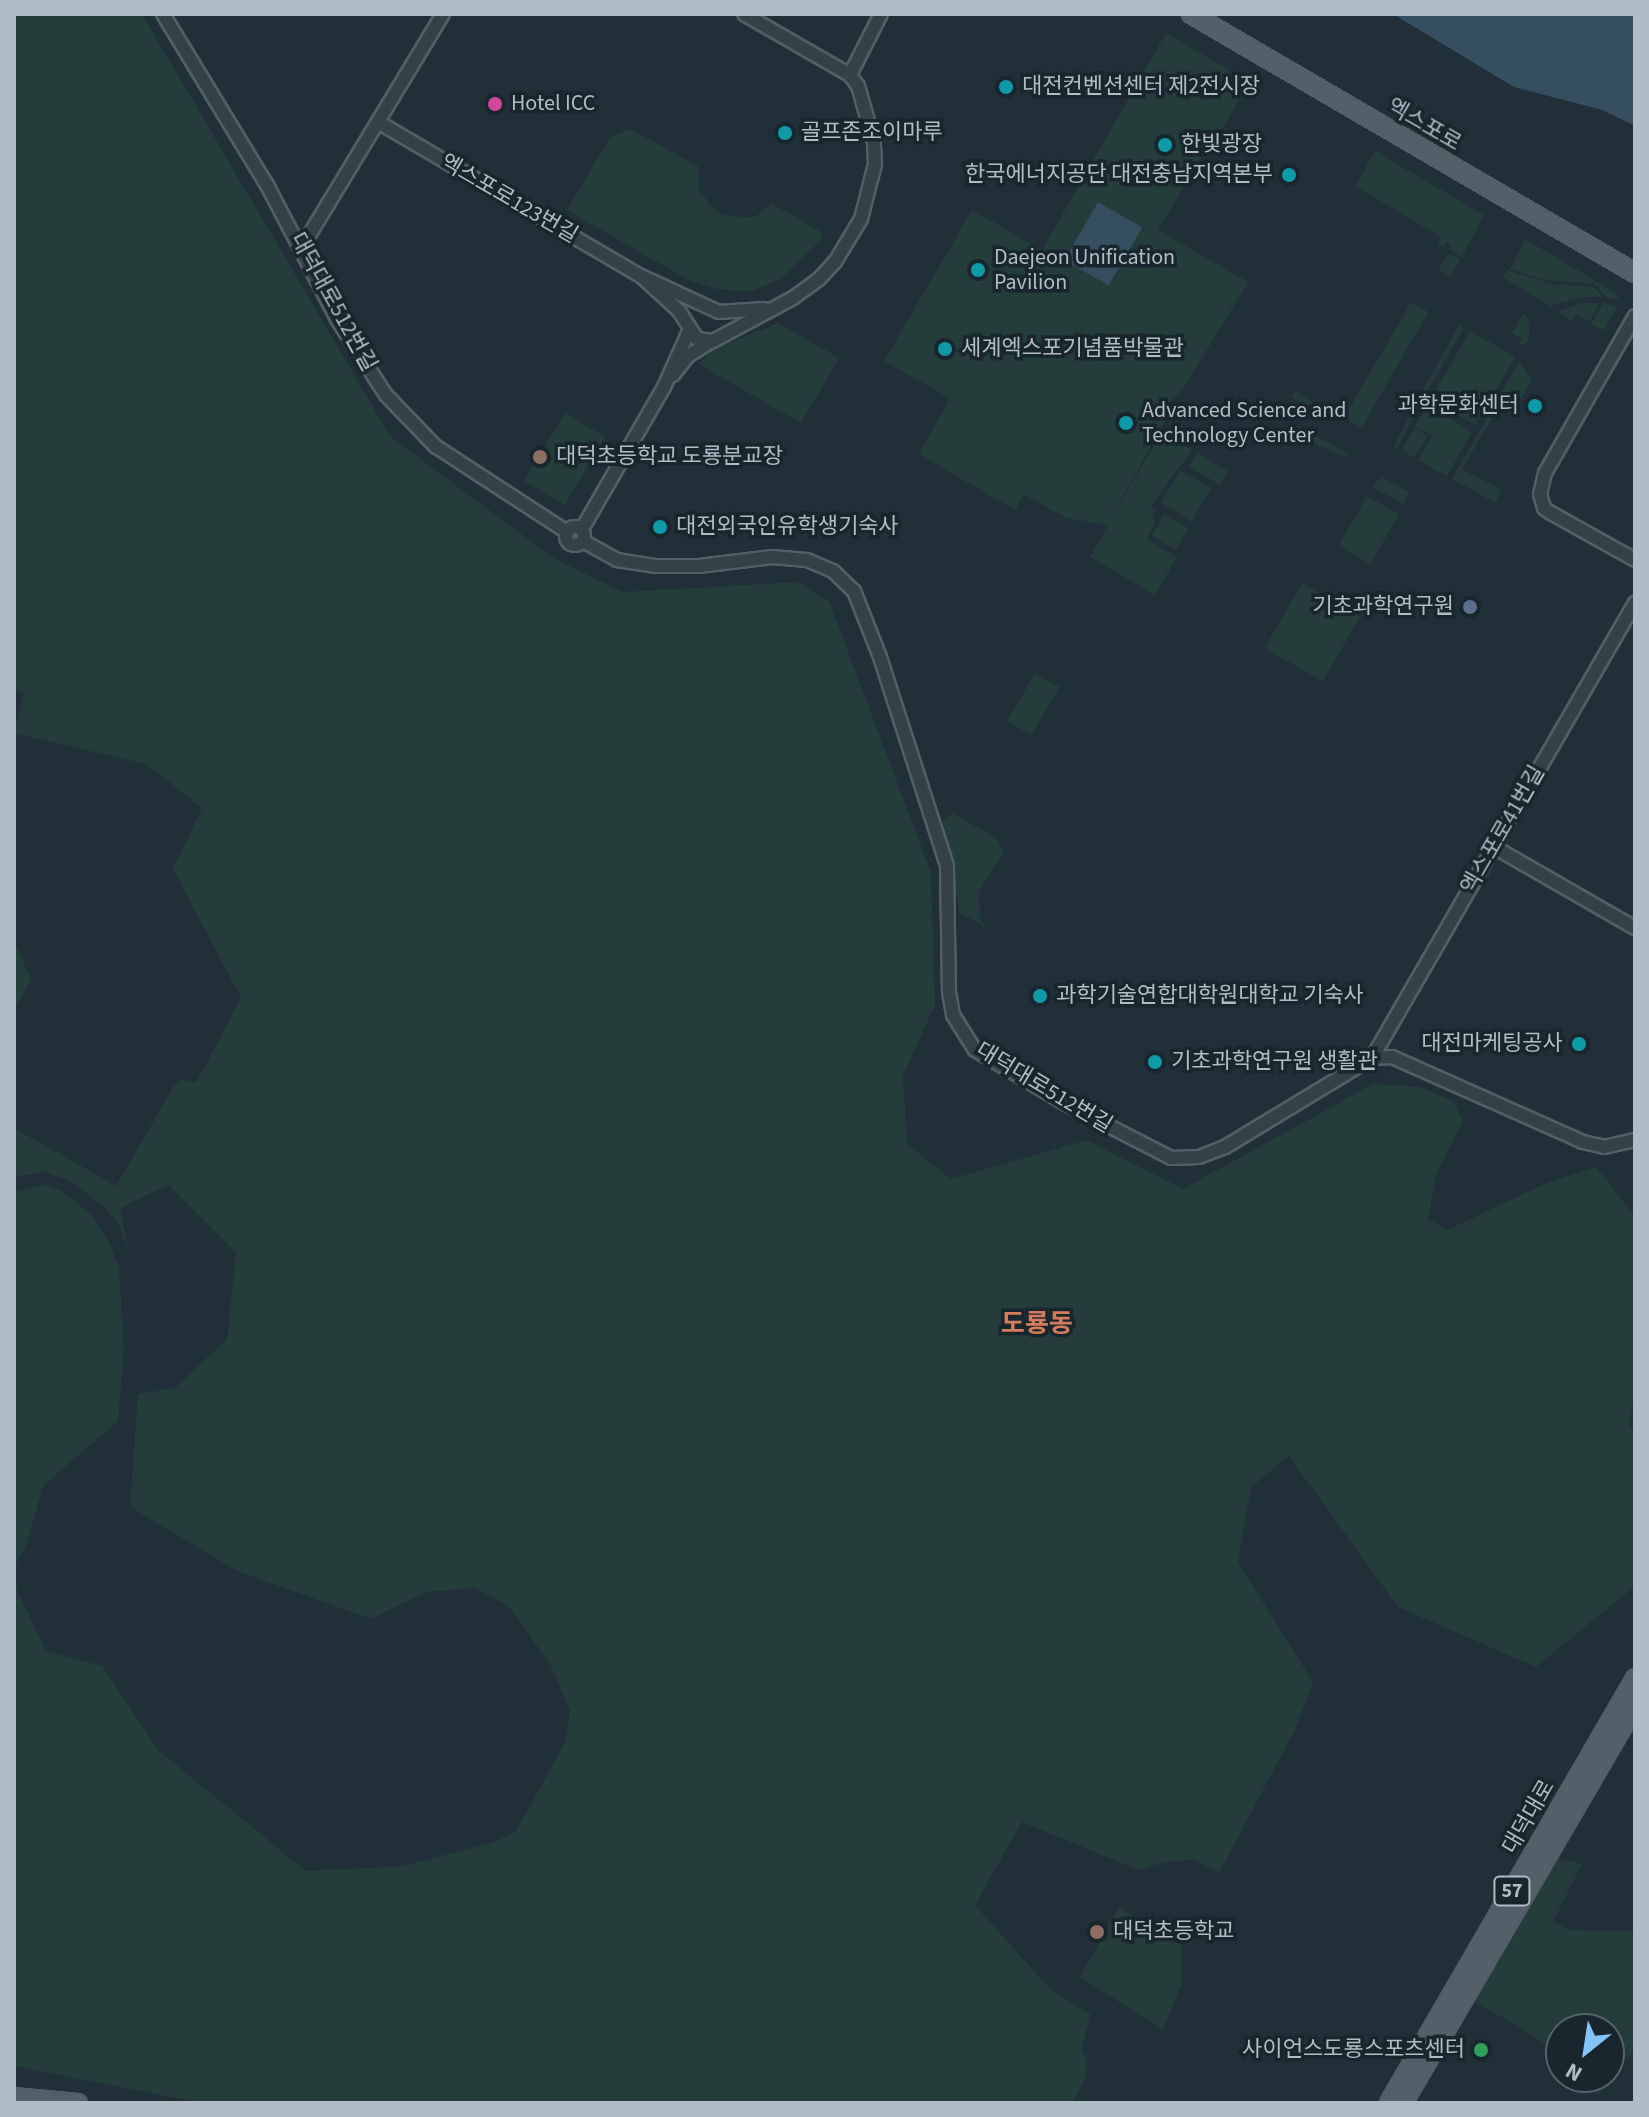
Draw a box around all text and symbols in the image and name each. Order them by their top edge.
place label: 대전컨벤션센터 제2전시장 [1022,74,1260,100]
marker: 대전컨벤션센터 제2전시장 [997,78,1015,96]
place label: Hotel ICC [511,91,595,117]
street label: 엑스포로 [1382,93,1466,157]
marker: Hotel ICC [486,95,504,113]
place label: 골프존조이마루 [801,120,943,146]
marker: 골프존조이마루 [776,124,794,142]
place label: 한빛광장 [1181,132,1262,158]
marker: 한빛광장 [1156,136,1174,154]
street label: 엑스포로123번길 [436,149,582,249]
place label: 한국에너지공단 대전충남지역본부 [965,162,1273,188]
marker: 한국에너지공단 대전충남지역본부 [1280,166,1298,184]
street label: 대덕대로512번길 [284,228,382,376]
place label: Daejeon Unification Pavilion [994,244,1175,296]
marker: Daejeon Unification Pavilion [969,261,987,279]
place label: 세계엑스포기념품박물관 [961,336,1184,362]
marker: 세계엑스포기념품박물관 [936,340,954,358]
place label: 과학문화센터 [1398,393,1519,419]
place label: Advanced Science and Technology Center [1142,397,1347,448]
marker: 과학문화센터 [1526,397,1544,415]
marker: Advanced Science and Technology Center [1117,414,1135,432]
place label: 대덕초등학교 도룡분교장 [556,444,783,470]
marker: 대덕초등학교 도룡분교장 [531,448,549,466]
place label: 대전외국인유학생기숙사 [676,514,899,540]
marker: 대전외국인유학생기숙사 [651,518,669,536]
place label: 기초과학연구원 [1312,594,1454,620]
marker: 기초과학연구원 [1461,598,1479,616]
street label: 엑스포로41번길 [1456,761,1550,899]
place label: 과학기술연합대학원대학교 기숙사 [1056,983,1364,1009]
marker: 과학기술연합대학원대학교 기숙사 [1031,987,1049,1005]
place label: 대전마케팅공사 [1421,1031,1563,1057]
marker: 대전마케팅공사 [1570,1035,1588,1053]
street label: 대덕대로512번길 [971,1037,1117,1139]
place label: 기초과학연구원 생활관 [1171,1049,1378,1075]
marker: 기초과학연구원 생활관 [1146,1053,1164,1071]
district label: 도룡동 [1001,1308,1073,1340]
street label: 대덕대로 [1497,1775,1561,1859]
road number: 57 [1492,1875,1532,1907]
place label: 대덕초등학교 [1113,1919,1234,1945]
marker: 대덕초등학교 [1088,1923,1106,1941]
north arrow [1545,2013,1625,2093]
place label: 사이언스도룡스포츠센터 [1242,2037,1465,2063]
marker: 사이언스도룡스포츠센터 [1472,2041,1490,2059]
text: N [1560,2055,1588,2090]

